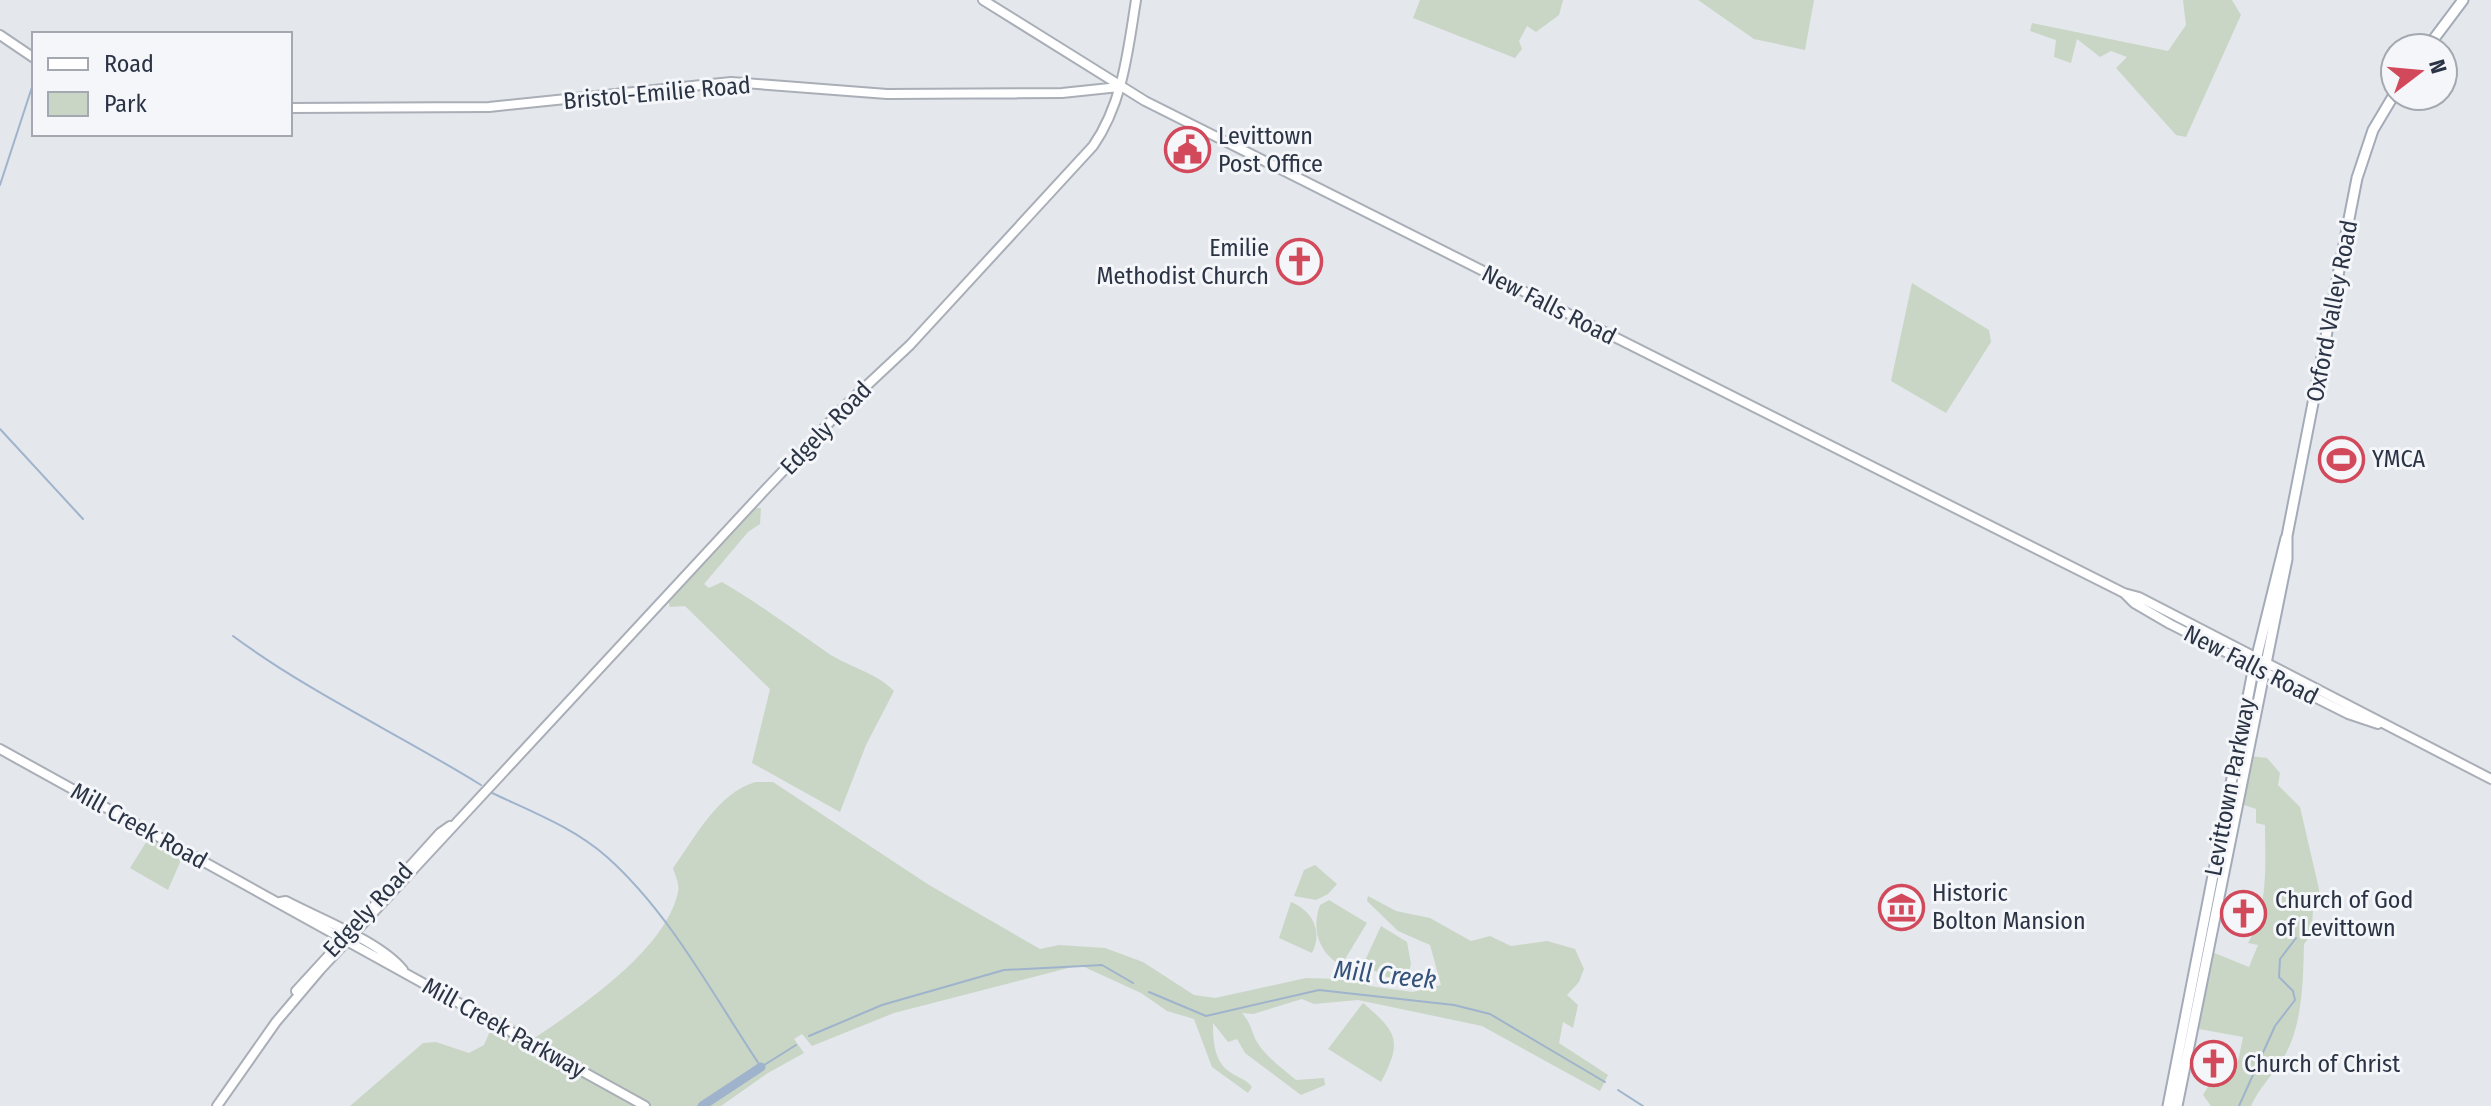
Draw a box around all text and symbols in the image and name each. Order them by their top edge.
legend [32,32,292,136]
north arrow [2379,32,2459,112]
text: Road [104,50,154,78]
text: N [2423,57,2453,77]
street label: Bristol-Emilie Road [562,71,752,115]
text: Park [104,90,147,118]
place label: Levittown Post Office [1218,122,1323,178]
public building icon: Levittown Post Office [1163,126,1211,174]
street label: Oxford Valley Road [2301,218,2363,404]
place label: Emilie Methodist Church [1097,234,1269,290]
church icon: Emilie Methodist Church [1276,238,1324,286]
street label: New Falls Road [1477,259,1621,351]
street label: Edgely Road [775,376,877,480]
sports icon: YMCA [2317,435,2365,483]
place label: YMCA [2372,445,2426,473]
street label: New Falls Road [2179,619,2323,711]
street label: Levittown Parkway [2199,695,2261,878]
street label: Mill Creek Road [66,777,212,875]
street label: Edgely Road [317,857,419,963]
place label: Historic Bolton Mansion [1932,879,2086,935]
museum icon: Historic Bolton Mansion [1877,883,1925,931]
place label: Church of God of Levittown [2275,886,2413,942]
church icon: Church of God of Levittown [2220,890,2268,938]
water label: Mill Creek [1332,954,1438,996]
street label: Mill Creek Parkway [418,972,590,1084]
church icon: Church of Christ [2189,1040,2237,1088]
place label: Church of Christ [2244,1050,2400,1078]

